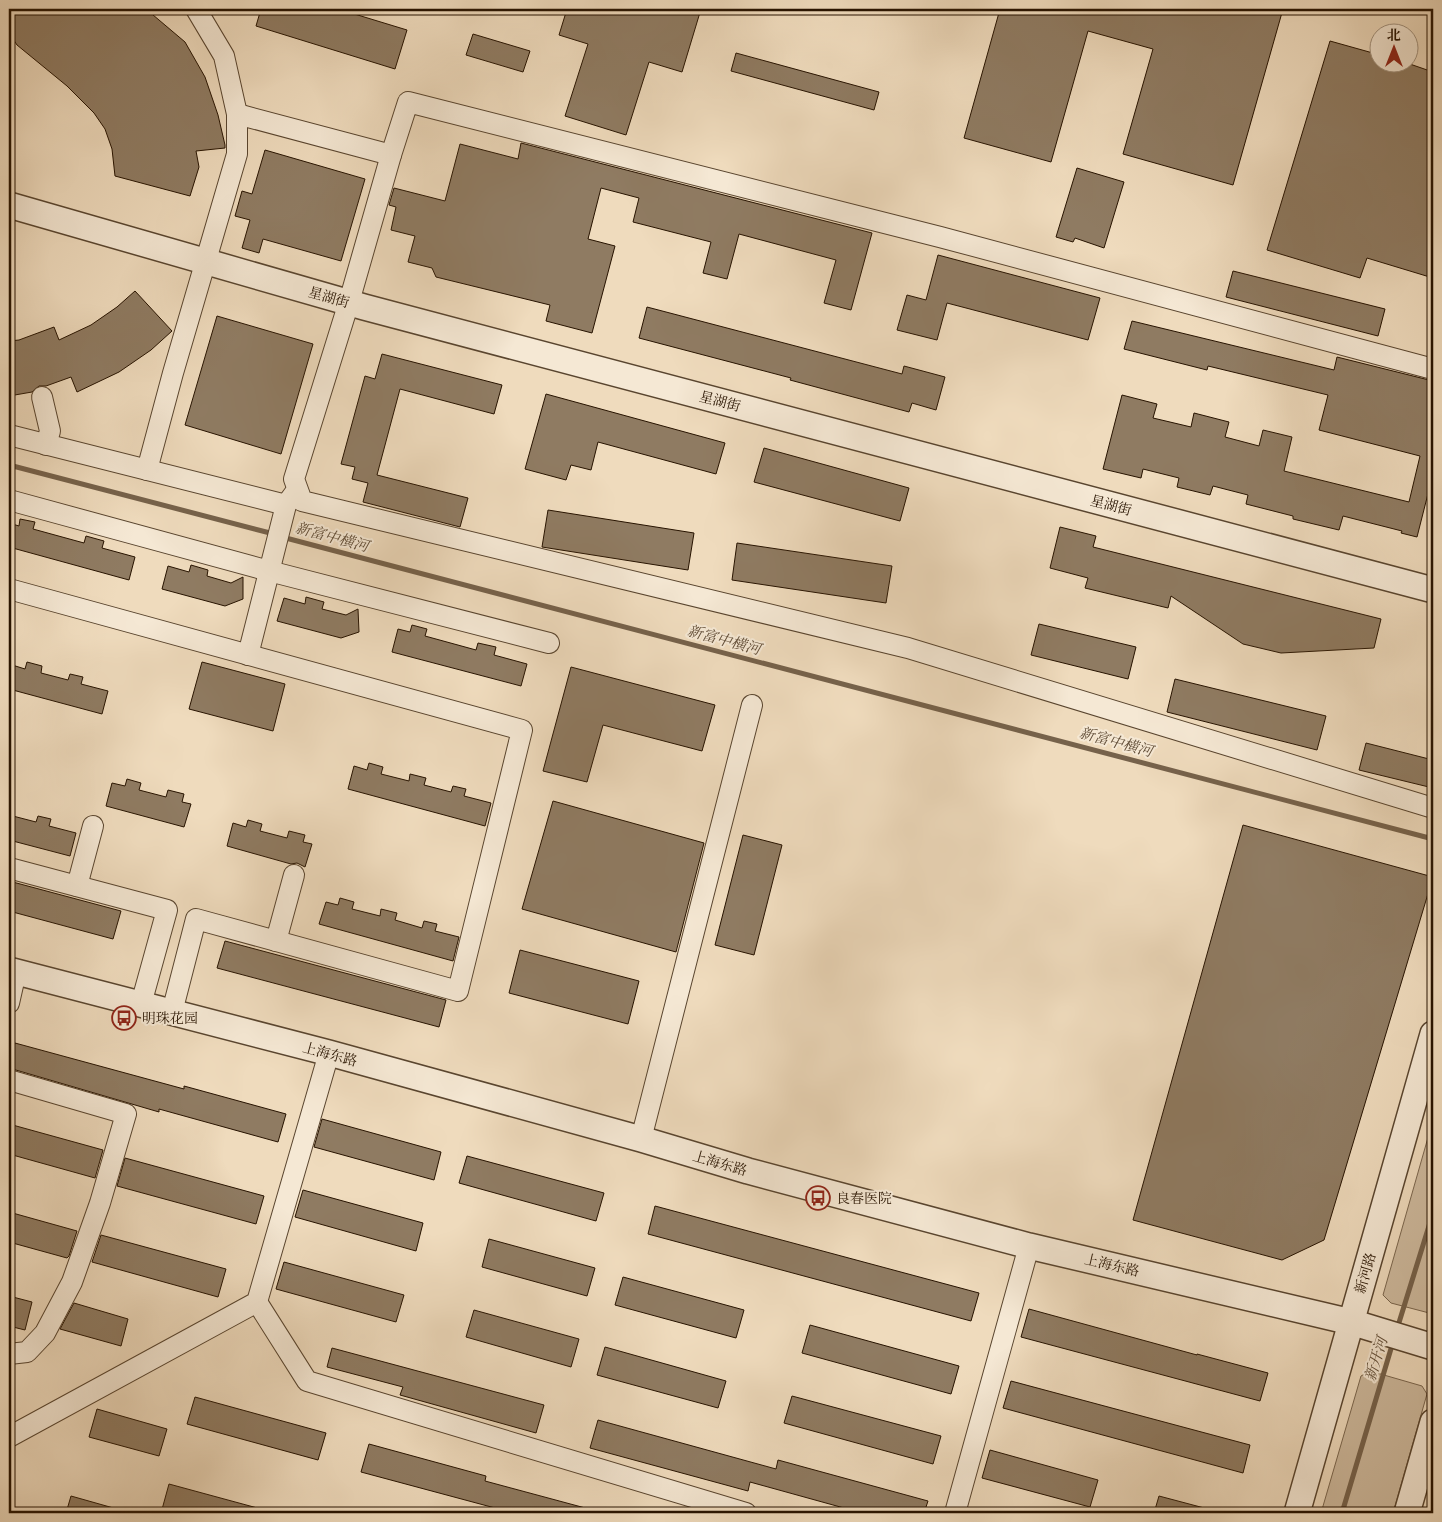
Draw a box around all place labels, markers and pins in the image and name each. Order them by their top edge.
bus stop icon: 明珠花园 [111,1005,137,1031]
place label: 明珠花园 [142,1010,198,1029]
bus stop icon: 良春医院 [805,1185,831,1211]
place label: 良春医院 [836,1190,892,1209]

